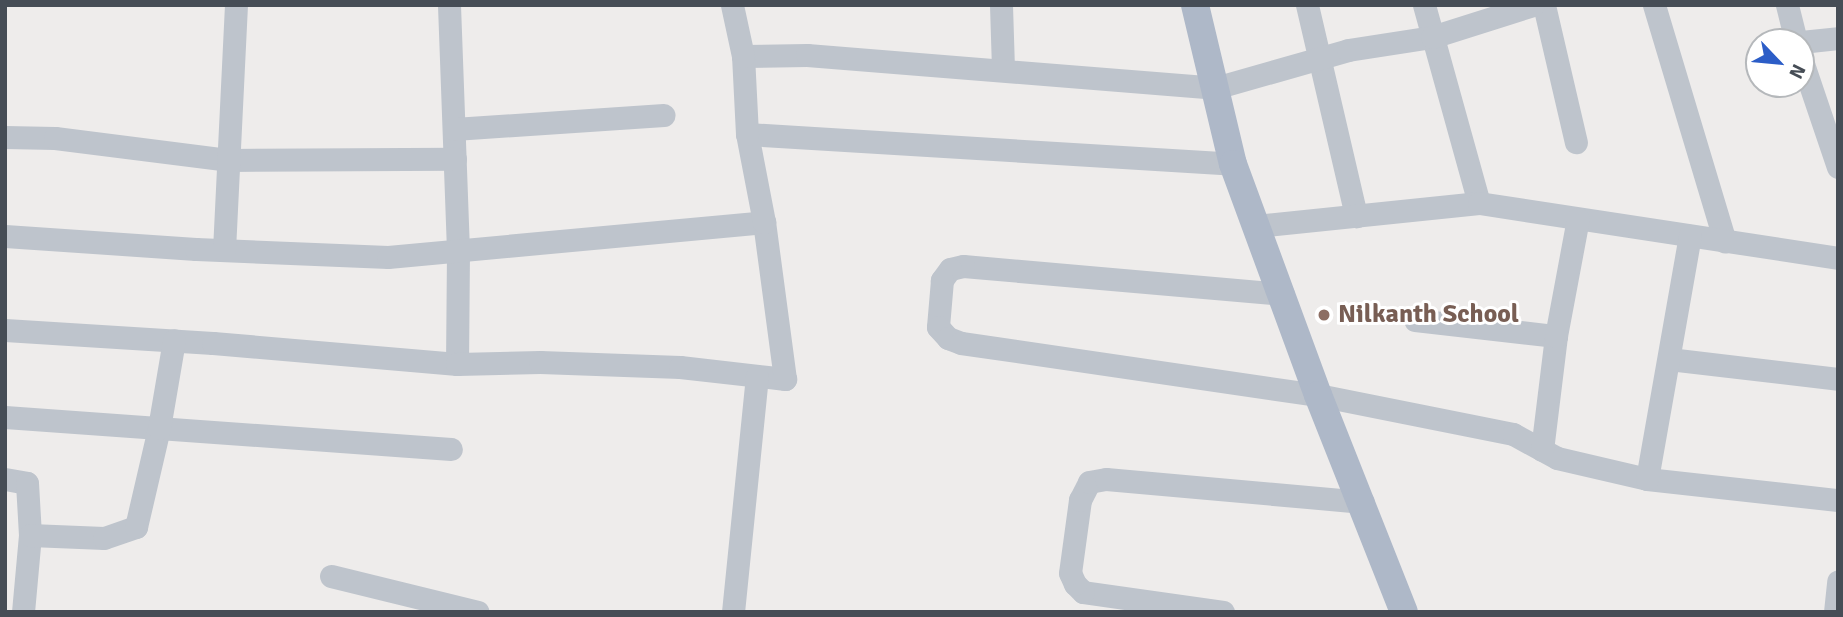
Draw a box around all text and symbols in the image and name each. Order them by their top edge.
north arrow [1745,28,1815,98]
text: N [1783,60,1811,83]
place label: Nilkanth School [1338,299,1519,331]
marker: Nilkanth School [1316,307,1332,323]

